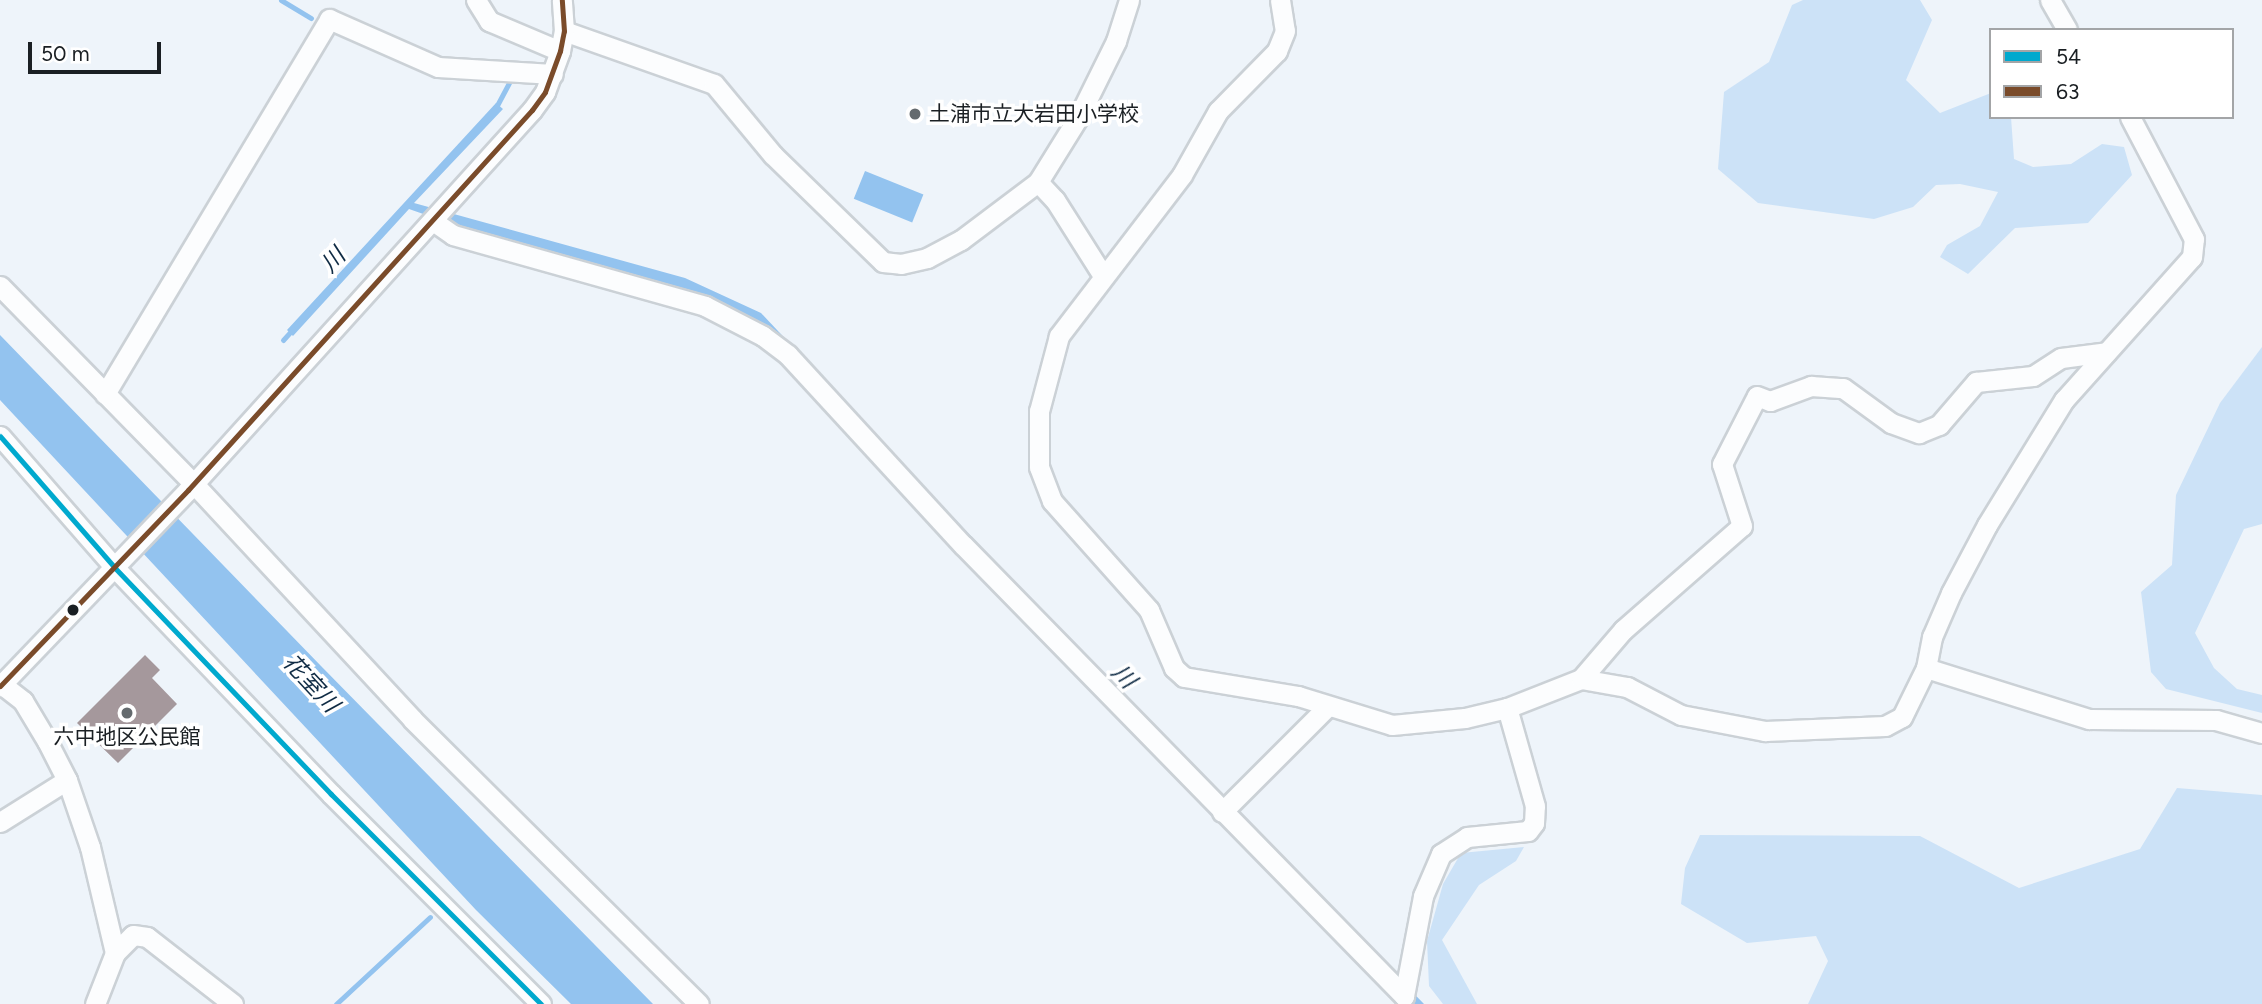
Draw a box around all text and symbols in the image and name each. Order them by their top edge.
scale bar [32,28,164,72]
legend [1989,28,2234,119]
text: 50 m [41,41,90,66]
text: 54 [2056,44,2081,69]
text: 63 [2056,79,2079,104]
place label: 土浦市立大岩田小学校 [929,101,1139,127]
marker: 土浦市立大岩田小学校 [907,106,923,122]
water label: 川 [315,242,351,278]
unlabelled marker [66,603,80,617]
water label: 花室川 [277,648,345,718]
water label: 川 [1106,658,1142,694]
marker: 六中地区公民館 [119,705,135,721]
place label: 六中地区公民館 [54,724,200,750]

